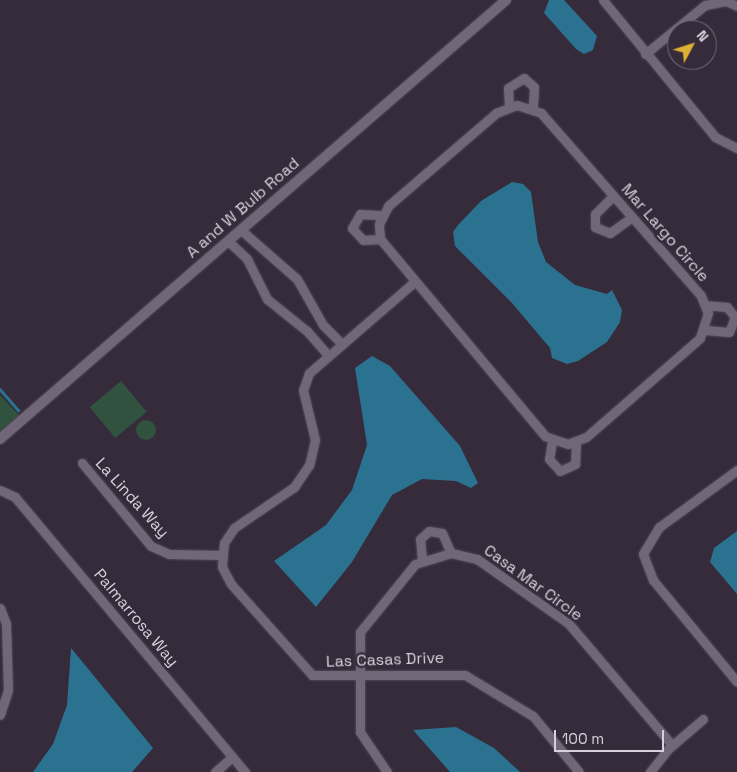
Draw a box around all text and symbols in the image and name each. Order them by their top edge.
north arrow [667,20,717,70]
text: N [693,27,713,45]
street label: A and W Bulb Road [182,154,304,262]
street label: Mar Largo Circle [617,180,713,286]
street label: La Linda Way [91,454,173,542]
street label: Casa Mar Circle [480,541,586,625]
street label: Palmarrosa Way [90,565,182,671]
street label: Las Casas Drive [326,648,444,672]
scale bar [557,720,667,752]
text: 100 m [562,729,604,748]

